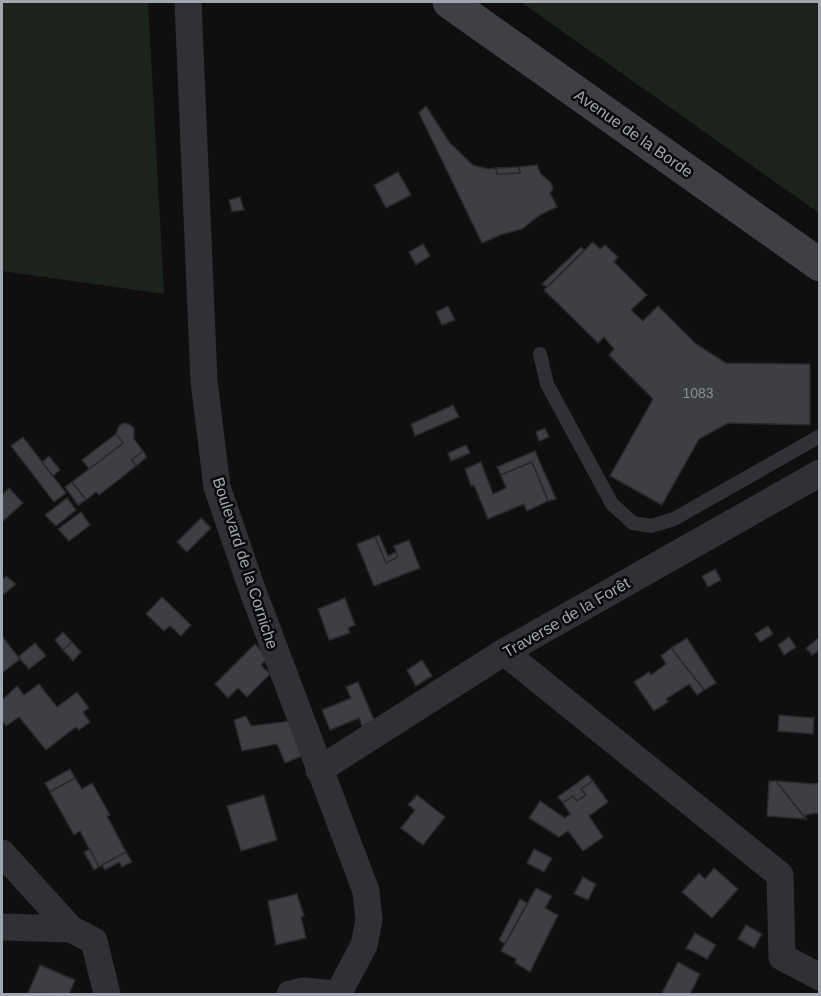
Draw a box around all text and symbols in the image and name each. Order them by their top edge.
street label: Avenue de la Borde [571,86,696,181]
house number: 1083 [682,385,714,401]
street label: Boulevard de la Corniche [210,475,281,651]
street label: Traverse de la Forêt [500,574,633,661]

